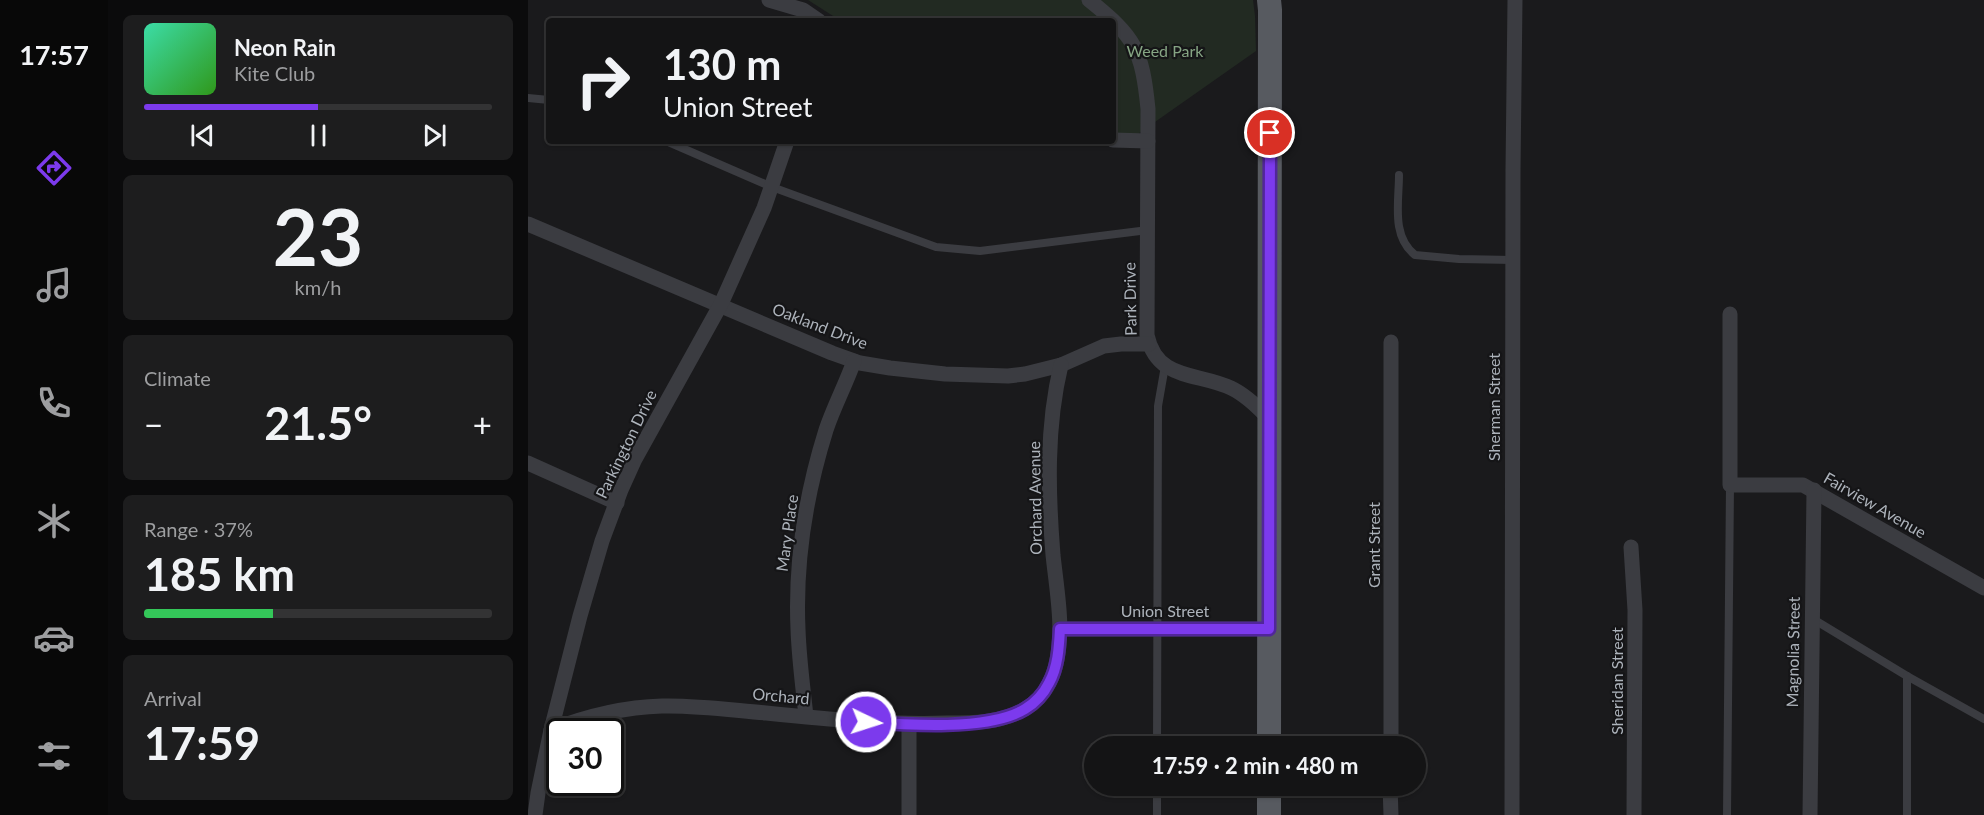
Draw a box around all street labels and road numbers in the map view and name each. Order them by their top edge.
street label: Park Drive [1119,262,1140,336]
street label: Oakland Drive [770,299,871,352]
street label: Sherman Street [1484,353,1503,461]
street label: Parkington Drive [591,386,660,501]
street label: Orchard Avenue [1024,441,1045,555]
street label: Fairview Avenue [1821,468,1930,541]
street label: Mary Place [772,493,801,573]
street label: Grant Street [1364,502,1383,588]
street label: Magnolia Street [1782,596,1803,707]
street label: Union Street [1121,601,1210,620]
street label: Sheridan Street [1607,627,1626,735]
street label: Orchard [752,684,810,707]

